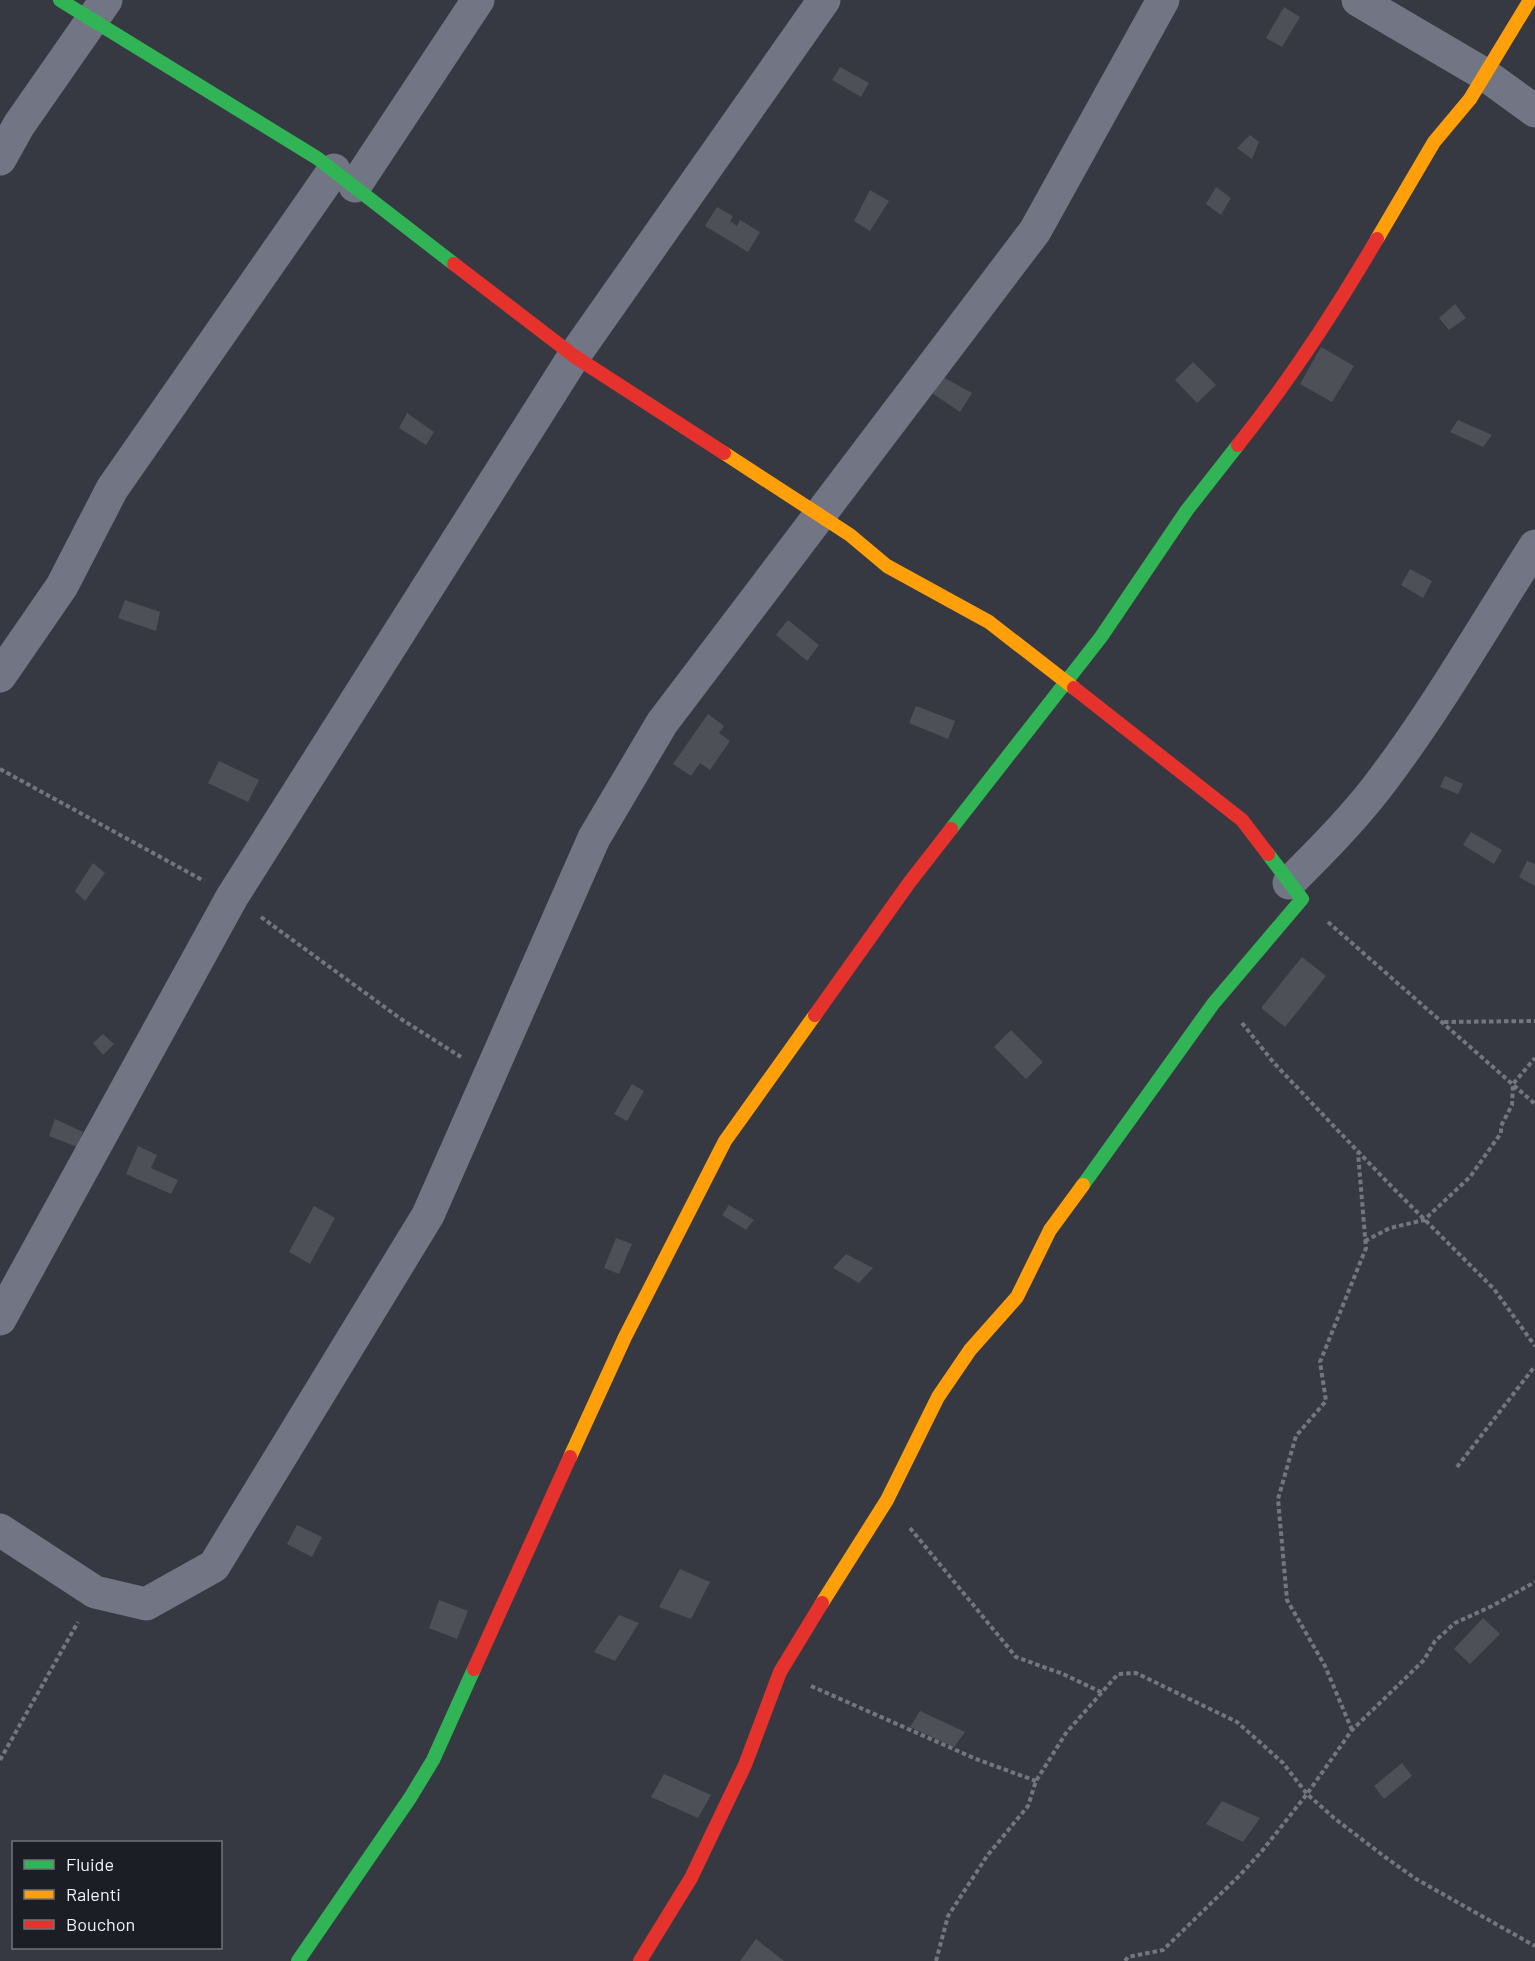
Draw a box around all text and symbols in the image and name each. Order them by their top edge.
legend [12,1841,222,1949]
text: Fluide [66,1853,114,1875]
text: Ralenti [66,1883,121,1905]
text: Bouchon [66,1913,135,1935]

